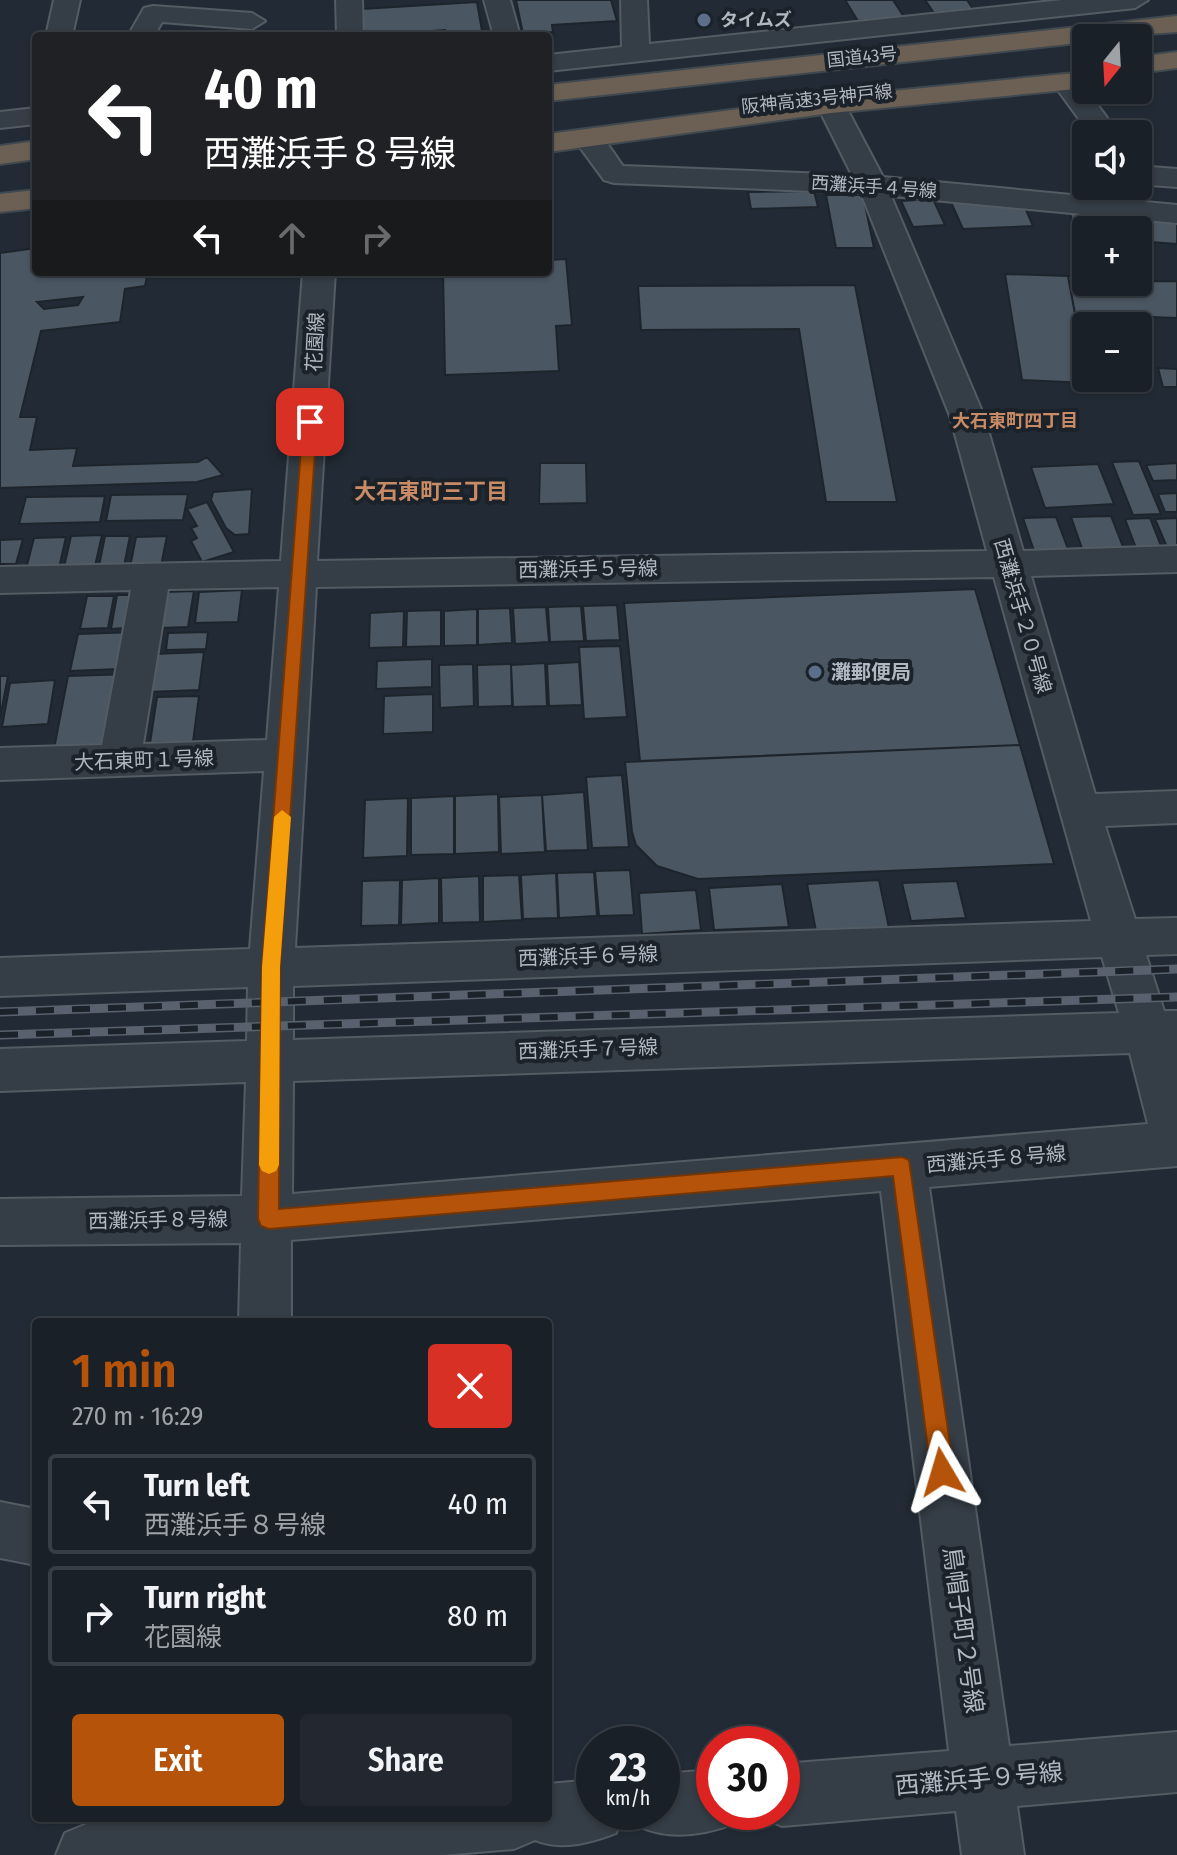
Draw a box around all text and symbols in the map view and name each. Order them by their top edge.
place label: タイムズ [720,9,792,31]
marker: タイムズ [695,11,713,29]
north arrow [1072,24,1152,104]
map controls [1072,24,1152,392]
street label: 国道43号 [826,42,898,72]
text: 40 m [204,56,318,123]
icon: left [72,64,176,168]
street label: 阪神高速3号神戸線 [740,80,894,118]
button: sound [1072,120,1152,200]
text: 西灘浜手８号線 [204,132,456,176]
street label: 西灘浜手４号線 [810,172,938,202]
icon: left [186,216,230,260]
icon: ahead [270,216,314,260]
icon: right [354,216,398,260]
button: + [1072,216,1152,296]
street label: 花園線 [301,311,329,373]
button: − [1072,312,1152,392]
pin [276,388,344,456]
icon: arrive [288,400,332,444]
district label: 大石東町四丁目 [952,410,1078,432]
district label: 大石東町三丁目 [354,478,508,505]
street label: 西灘浜手２０号線 [989,536,1057,696]
street label: 西灘浜手５号線 [518,556,658,582]
place label: 灘郵便局 [831,660,911,684]
marker: 灘郵便局 [806,663,824,681]
street label: 大石東町１号線 [74,746,214,774]
street label: 西灘浜手６号線 [518,942,658,970]
street label: 西灘浜手７号線 [518,1035,658,1063]
street label: 西灘浜手８号線 [925,1141,1067,1177]
street label: 西灘浜手８号線 [88,1207,228,1233]
text: 1 min [72,1342,177,1400]
button: close [428,1344,512,1428]
text: 270 m · 16:29 [72,1401,203,1432]
position arrow [900,1430,984,1514]
text: Turn left [144,1468,250,1504]
icon: left [76,1482,120,1526]
text: 40 m [448,1486,508,1522]
text: 西灘浜手８号線 [144,1510,326,1541]
street label: 鳥帽子町２号線 [937,1545,989,1715]
text: Turn right [144,1580,266,1616]
icon: right [76,1594,120,1638]
text: 80 m [447,1598,508,1634]
text: 花園線 [144,1622,222,1653]
button: Exit [72,1714,284,1806]
button: Share [300,1714,512,1806]
speed limit sign: 30 [696,1726,800,1830]
text: 23 [609,1744,647,1792]
street label: 西灘浜手９号線 [894,1758,1064,1800]
text: km/h [606,1786,650,1810]

